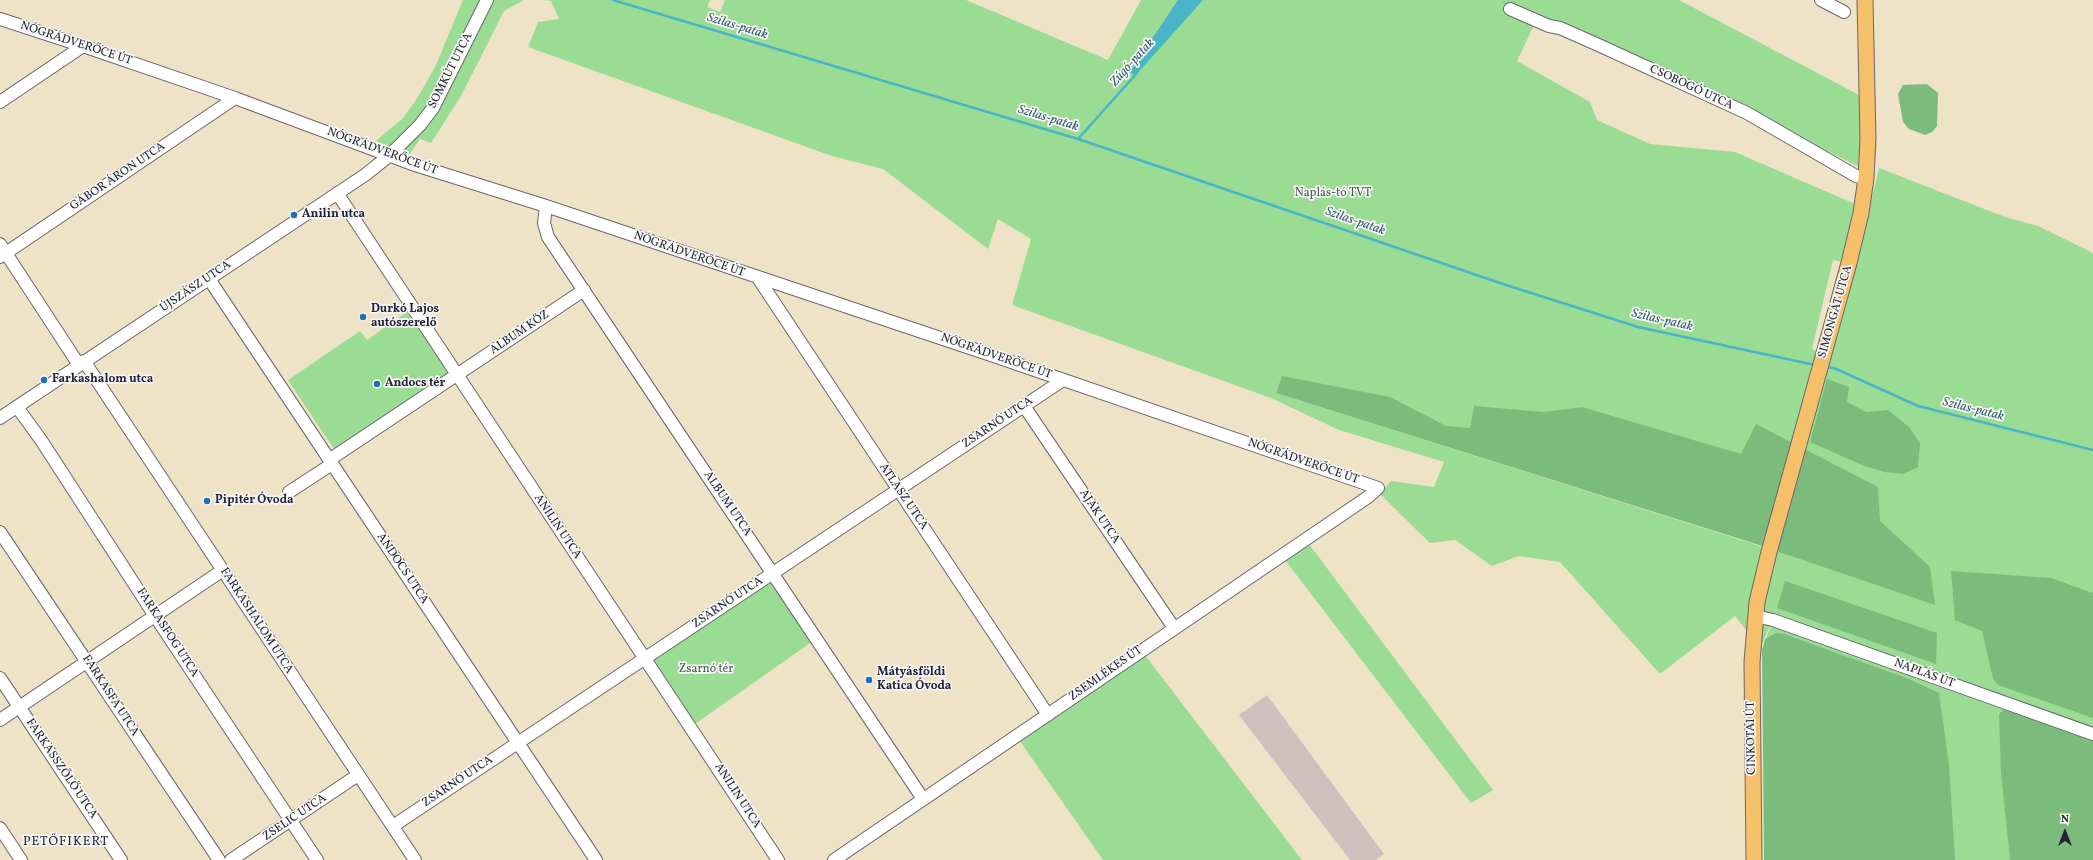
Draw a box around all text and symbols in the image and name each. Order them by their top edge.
water label: Szilas-patak [705,10,769,44]
street label: NÓGRÁDVERŐCE ÚT [18,19,134,69]
street label: SOMKÚT UTCA [426,31,476,111]
water label: Zúgó-patak [1108,36,1158,90]
street label: CSOBOGÓ UTCA [1647,62,1735,114]
water label: Szilas-patak [1016,102,1080,136]
street label: NÓGRÁDVERŐCE ÚT [325,125,439,179]
street label: GÁBOR ÁRON UTCA [68,140,168,214]
park label: Naplás-tó TVT [1295,187,1371,201]
water label: Szilas-patak [1323,204,1387,240]
place label: Anilin utca [302,208,365,222]
marker: Anilin utca [289,210,299,220]
street label: NÓGRÁDVERŐCE ÚT [632,229,746,281]
street label: ÚJSZÁSZ UTCA [158,258,234,316]
street label: SIMONGÁT UTCA [1816,264,1856,360]
place label: Durkó Lajos autószerelő [371,303,439,331]
water label: Szilas-patak [1630,306,1694,336]
street label: ALBUM KÖZ [488,308,552,358]
marker: Durkó Lajos autószerelő [358,312,368,322]
street label: NÓGRÁDVERŐCE ÚT [939,331,1053,383]
place label: Farkashalom utca [52,373,153,387]
marker: Farkashalom utca [39,375,49,385]
place label: Andocs tér [385,377,445,391]
marker: Andocs tér [372,379,382,389]
street label: ZSARNÓ UTCA [960,394,1036,452]
water label: Szilas-patak [1941,395,2005,425]
street label: NÓGRÁDVERŐCE ÚT [1246,436,1360,488]
street label: ATLASZ UTCA [875,461,931,533]
street label: ALBUM UTCA [700,469,754,539]
street label: AJAK UTCA [1076,487,1122,547]
street label: ANILIN UTCA [530,492,584,562]
place label: Pipitér Óvoda [215,494,294,508]
marker: Pipitér Óvoda [202,496,212,506]
street label: ANDOCS UTCA [373,531,431,607]
street label: FARKASHALOM UTCA [216,565,296,677]
street label: ZSARNÓ UTCA [690,574,766,632]
street label: FARKASFOG UTCA [133,586,201,680]
street label: ZSEMLÉKES ÚT [1067,643,1145,705]
street label: FARKASFA UTCA [78,653,142,739]
street label: NAPLÁS ÚT [1892,656,1956,692]
park label: Zsarnó tér [679,663,733,677]
place label: Mátyásföldi Katica Óvoda [877,666,951,694]
marker: Mátyásföldi Katica Óvoda [864,675,874,685]
street label: CINKOTAI ÚT [1744,701,1760,775]
street label: FARKASSZŐLŐ UTCA [22,716,100,822]
street label: ZSARNÓ UTCA [420,753,496,811]
street label: ANILIN UTCA [711,761,763,831]
street label: ZSELIC UTCA [260,791,330,845]
north arrow [2045,812,2085,852]
text: N [2061,812,2069,827]
district label: PETŐFIKERT [23,835,109,851]

